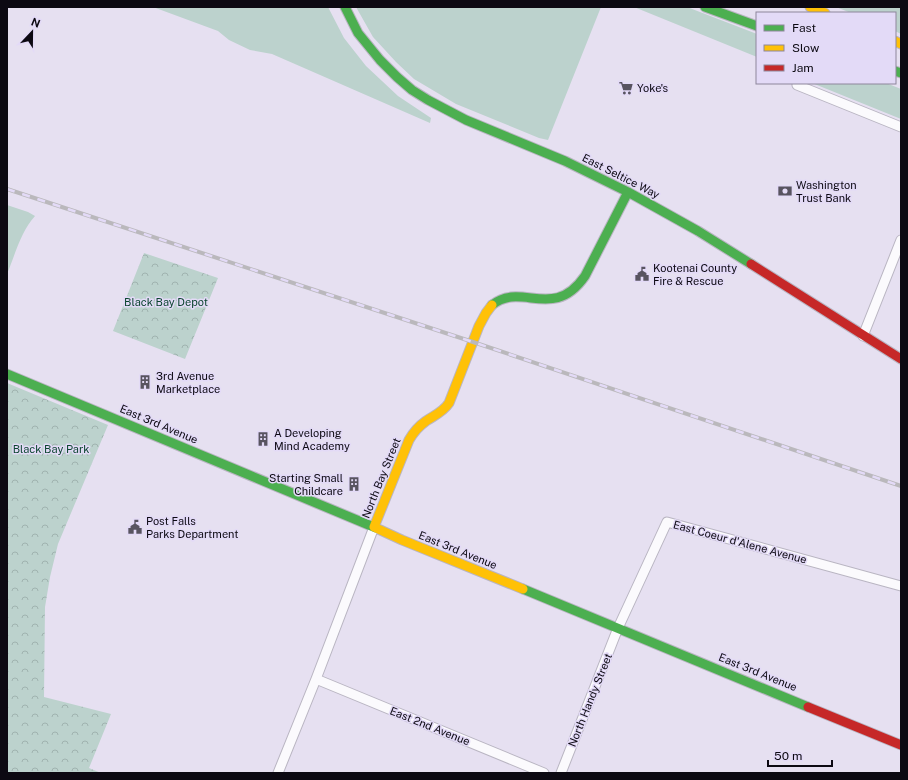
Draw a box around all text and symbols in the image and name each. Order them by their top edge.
north arrow [12,12,52,52]
legend [756,12,896,84]
text: N [30,16,42,30]
text: Fast [792,21,817,35]
text: Slow [792,41,820,55]
text: Jam [792,61,814,75]
supermarket icon: Yoke's [618,80,634,96]
place label: Yoke's [637,82,669,94]
street label: East Seltice Way [580,151,662,201]
place label: Washington Trust Bank [796,179,857,204]
bank icon: Washington Trust Bank [777,183,793,199]
place label: Kootenai County Fire & Rescue [653,262,737,287]
public building icon: Kootenai County Fire & Rescue [634,266,650,282]
park label: Black Bay Depot [124,296,208,308]
place label: 3rd Avenue Marketplace [156,370,220,395]
building icon: 3rd Avenue Marketplace [137,374,153,390]
street label: East 3rd Avenue [118,402,200,446]
place label: A Developing Mind Academy [274,427,350,452]
building icon: A Developing Mind Academy [255,431,271,447]
street label: North Bay Street [359,436,403,520]
park label: Black Bay Park [13,443,89,455]
place label: Starting Small Childcare [269,472,343,497]
building icon: Starting Small Childcare [346,476,362,492]
place label: Post Falls Parks Department [146,515,239,540]
street label: East Coeur d'Alene Avenue [672,518,808,566]
public building icon: Post Falls Parks Department [127,519,143,535]
street label: East 3rd Avenue [417,529,499,571]
street label: North Handy Street [566,651,614,749]
street label: East 3rd Avenue [717,651,799,693]
street label: East 2nd Avenue [388,704,472,748]
scale bar [768,742,832,768]
text: 50 m [774,749,802,763]

